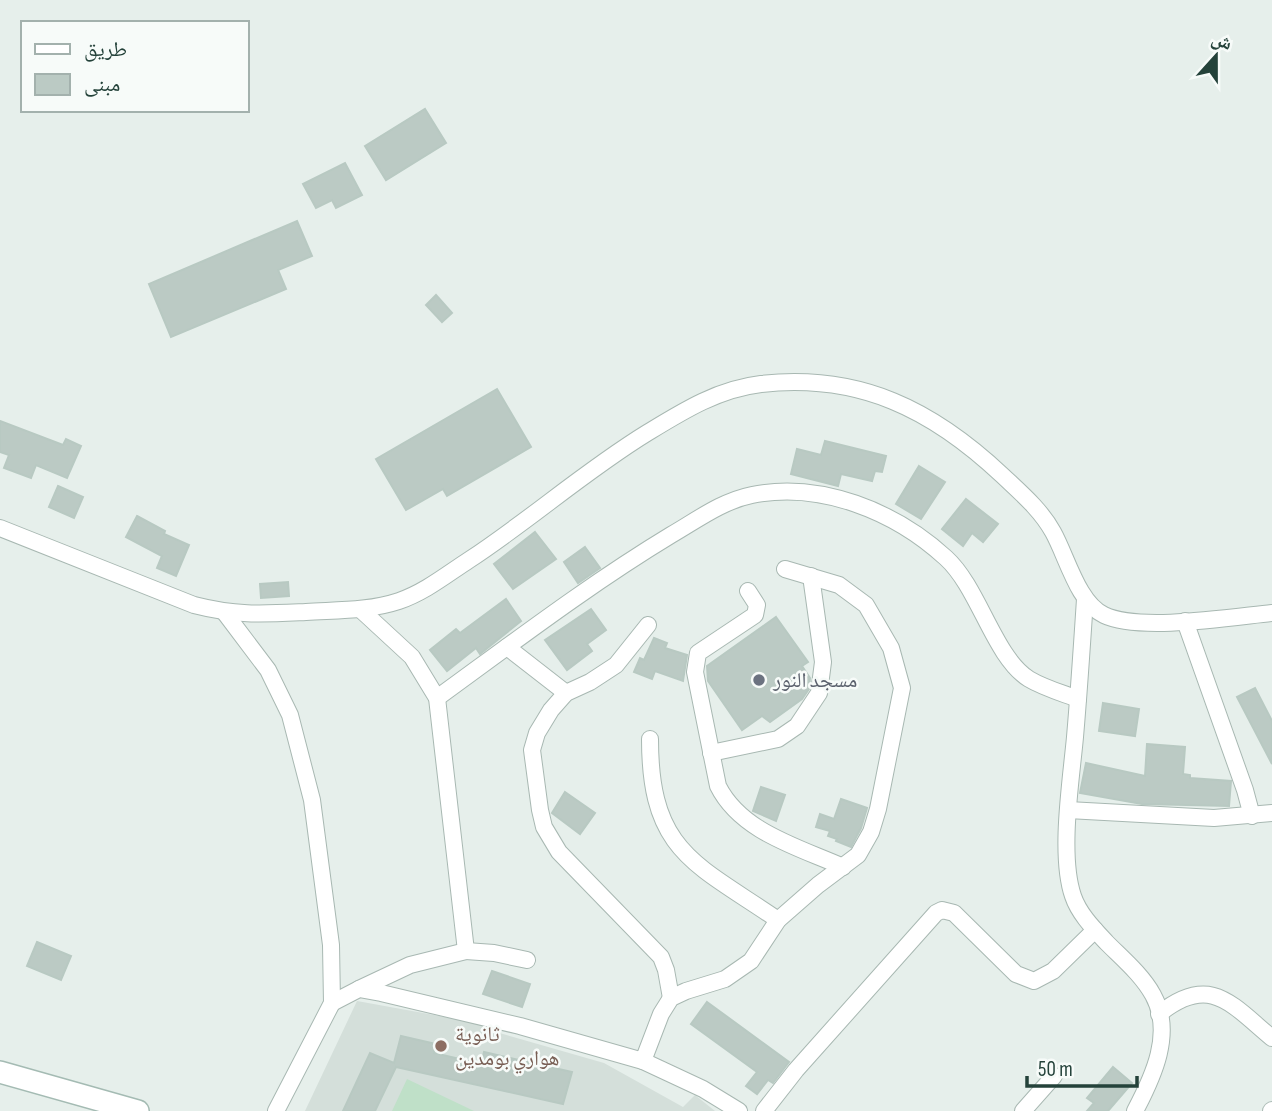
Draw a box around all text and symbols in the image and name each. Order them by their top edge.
legend [21,21,248,112]
north arrow [1181,21,1251,91]
text: ش [1208,27,1235,56]
text: طريق [84,37,127,62]
text: مبنى [84,72,120,97]
place label: مسجد النور [772,668,857,693]
marker: مسجد النور [751,672,767,688]
place label: ثانوية هواري بومدين [455,1022,560,1074]
marker: ثانوية هواري بومدين [433,1038,449,1054]
scale bar [1027,1044,1137,1088]
text: 50 m [1038,1057,1073,1082]

